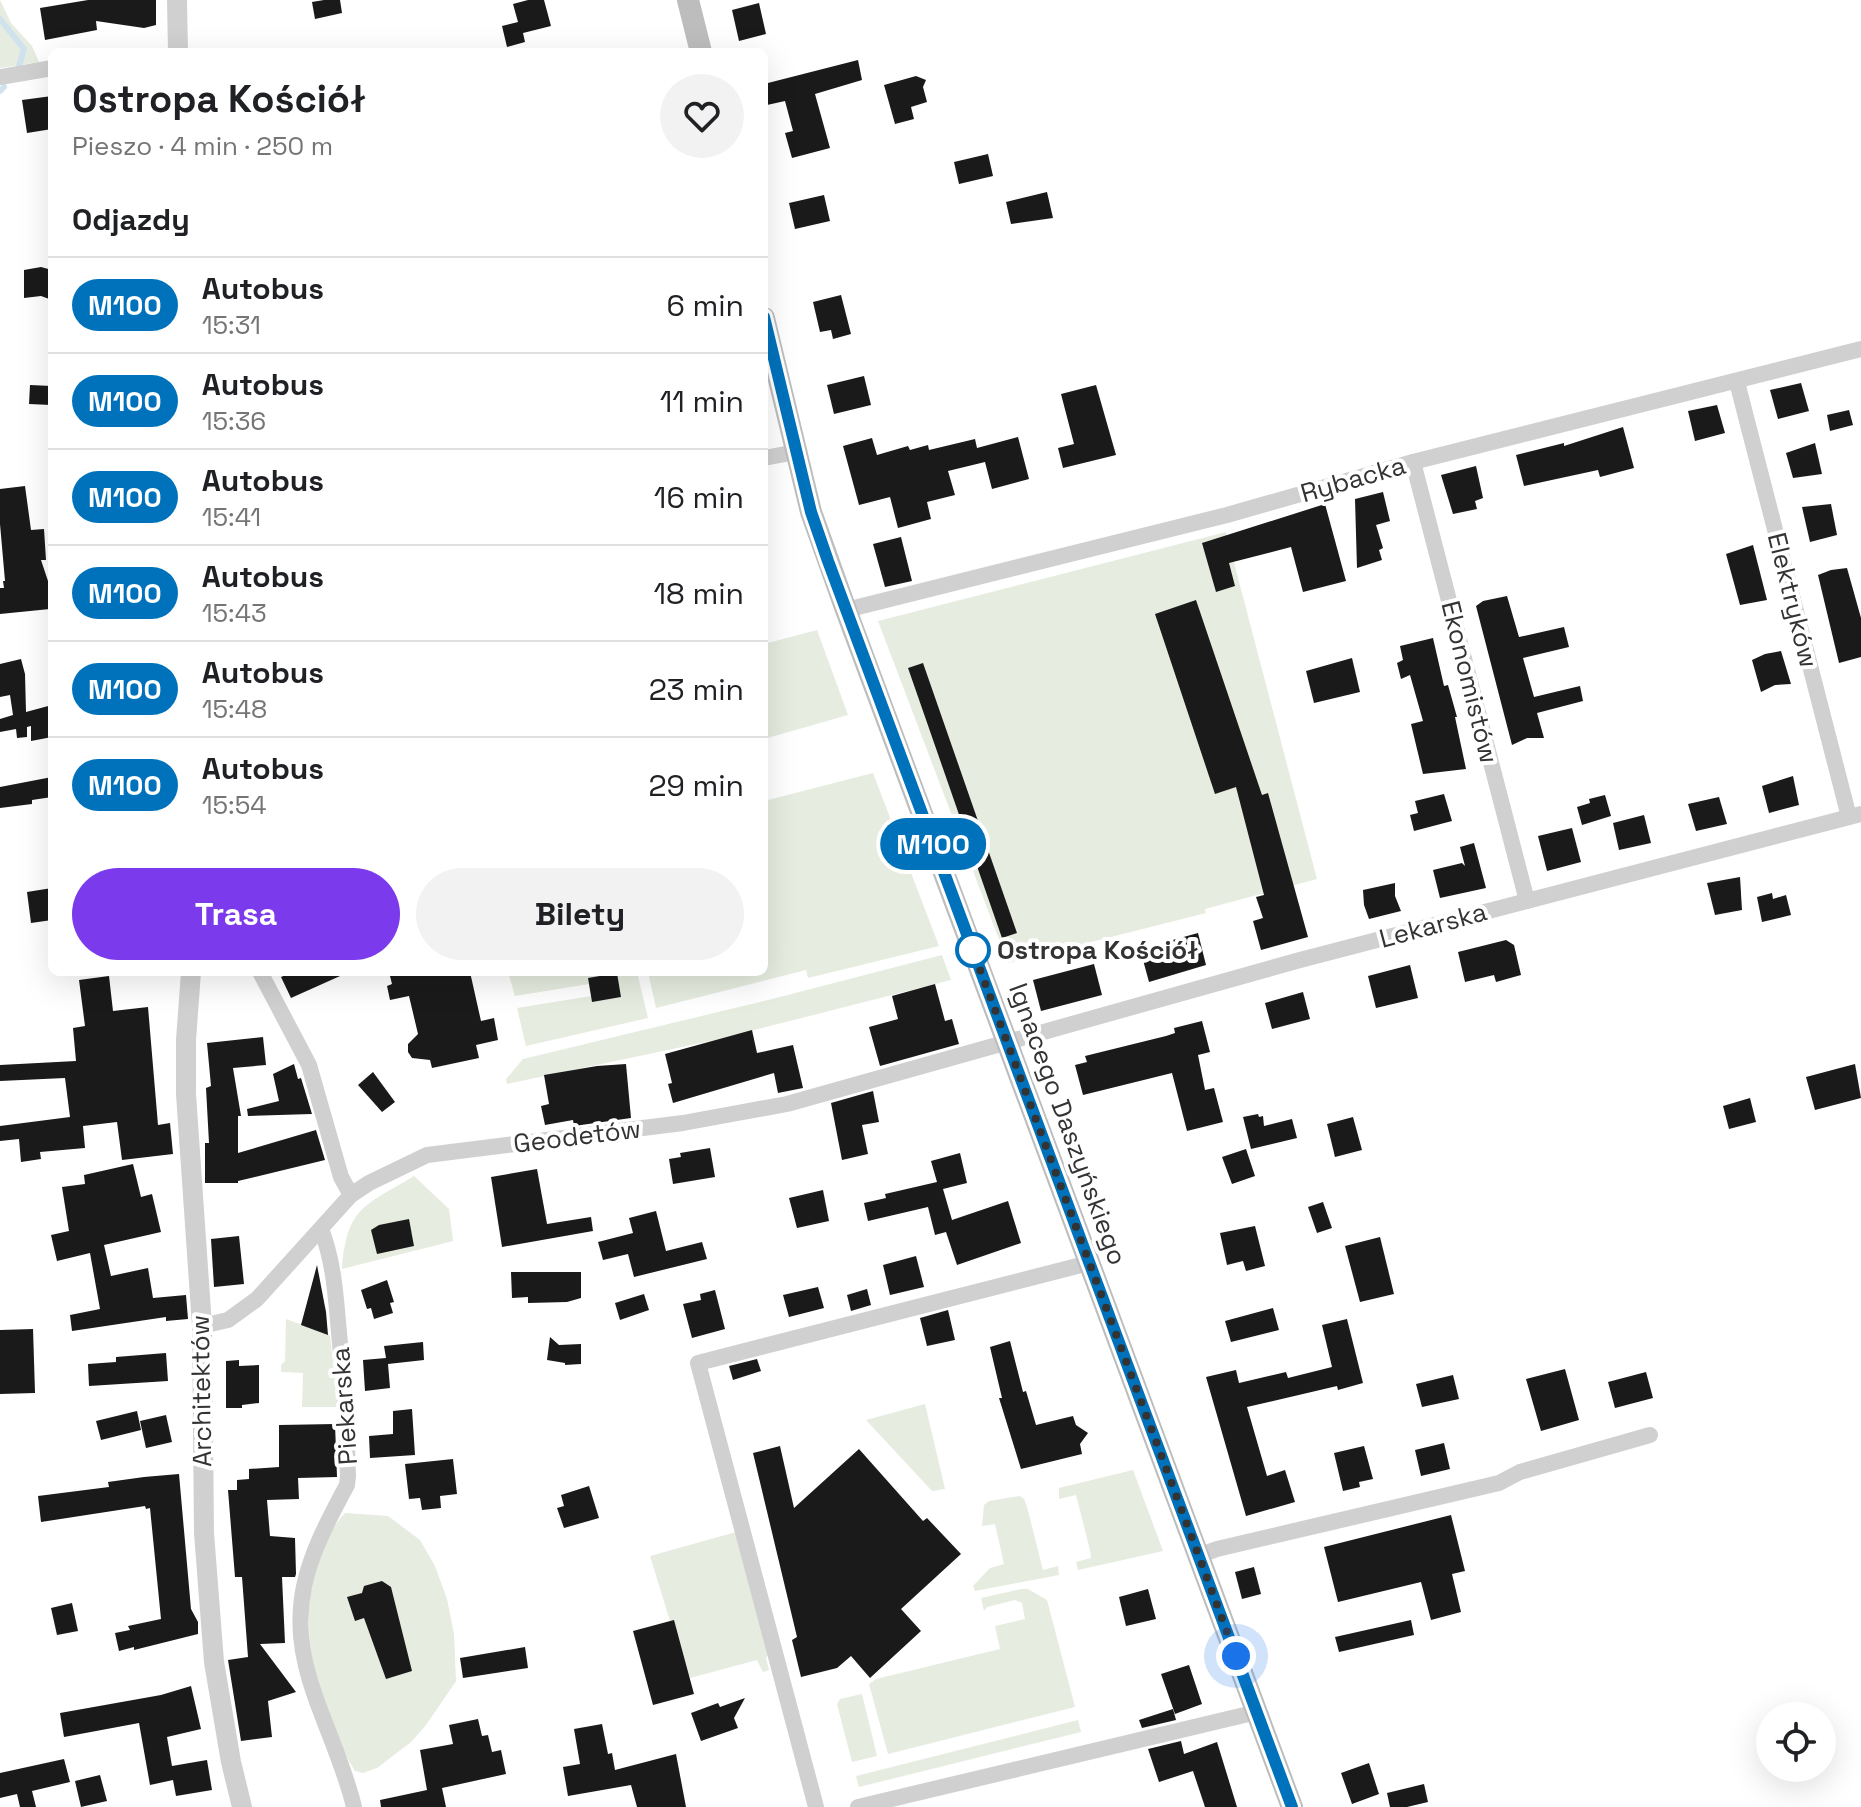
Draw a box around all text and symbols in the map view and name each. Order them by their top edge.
button: heart [660,74,744,158]
text: Ostropa Kościół [72,75,366,123]
text: Pieszo · 4 min · 250 m [72,129,333,163]
text: Odjazdy [72,200,190,239]
text: Autobus [202,269,324,308]
text: 6 min [666,286,744,325]
text: M100 [88,287,162,323]
text: 15:31 [202,308,261,342]
text: Autobus [202,365,324,404]
text: 11 min [660,382,744,421]
text: M100 [88,383,162,419]
text: 15:36 [202,404,266,438]
street label: Rybacka [1296,448,1410,510]
text: Autobus [202,461,324,500]
text: 16 min [654,478,744,517]
text: M100 [88,479,162,515]
text: 15:41 [202,500,261,534]
street label: Elektryków [1760,529,1826,671]
text: Autobus [202,557,324,596]
text: 18 min [654,574,744,613]
text: M100 [88,575,162,611]
text: 15:43 [202,596,267,630]
street label: Ekonomistów [1433,597,1507,767]
text: Autobus [202,653,324,692]
text: 23 min [649,670,744,709]
text: M100 [88,671,162,707]
text: 15:48 [202,692,267,726]
text: Autobus [202,749,324,788]
text: 29 min [648,766,744,805]
text: M100 [88,767,162,803]
text: 15:54 [202,788,267,822]
line badge: M100 [877,818,989,870]
text: M100 [896,826,970,862]
button: Trasa [72,868,400,960]
button: Bilety [416,868,744,960]
street label: Lekarska [1375,894,1491,956]
marker: Ostropa Kościół [956,933,990,967]
place label: Ostropa Kościół [997,933,1198,967]
street label: Ignacego Daszyńskiego [1001,978,1135,1270]
street label: Geodetów [511,1111,643,1161]
street label: Architektów [183,1314,219,1468]
street label: Piekarska [323,1346,365,1466]
your location [1216,1636,1256,1676]
map controls [1756,1702,1836,1782]
button: locate [1756,1702,1836,1782]

